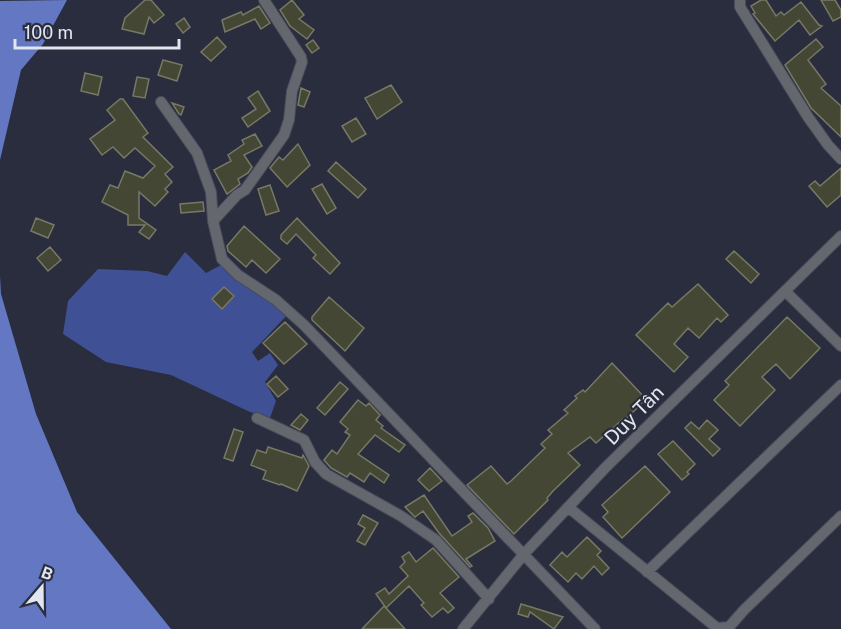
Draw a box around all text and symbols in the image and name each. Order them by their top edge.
scale bar [15,12,178,50]
text: 100 m [24,22,73,43]
street label: Duy Tân [599,380,669,450]
north arrow [12,557,72,617]
text: B [39,563,55,584]

